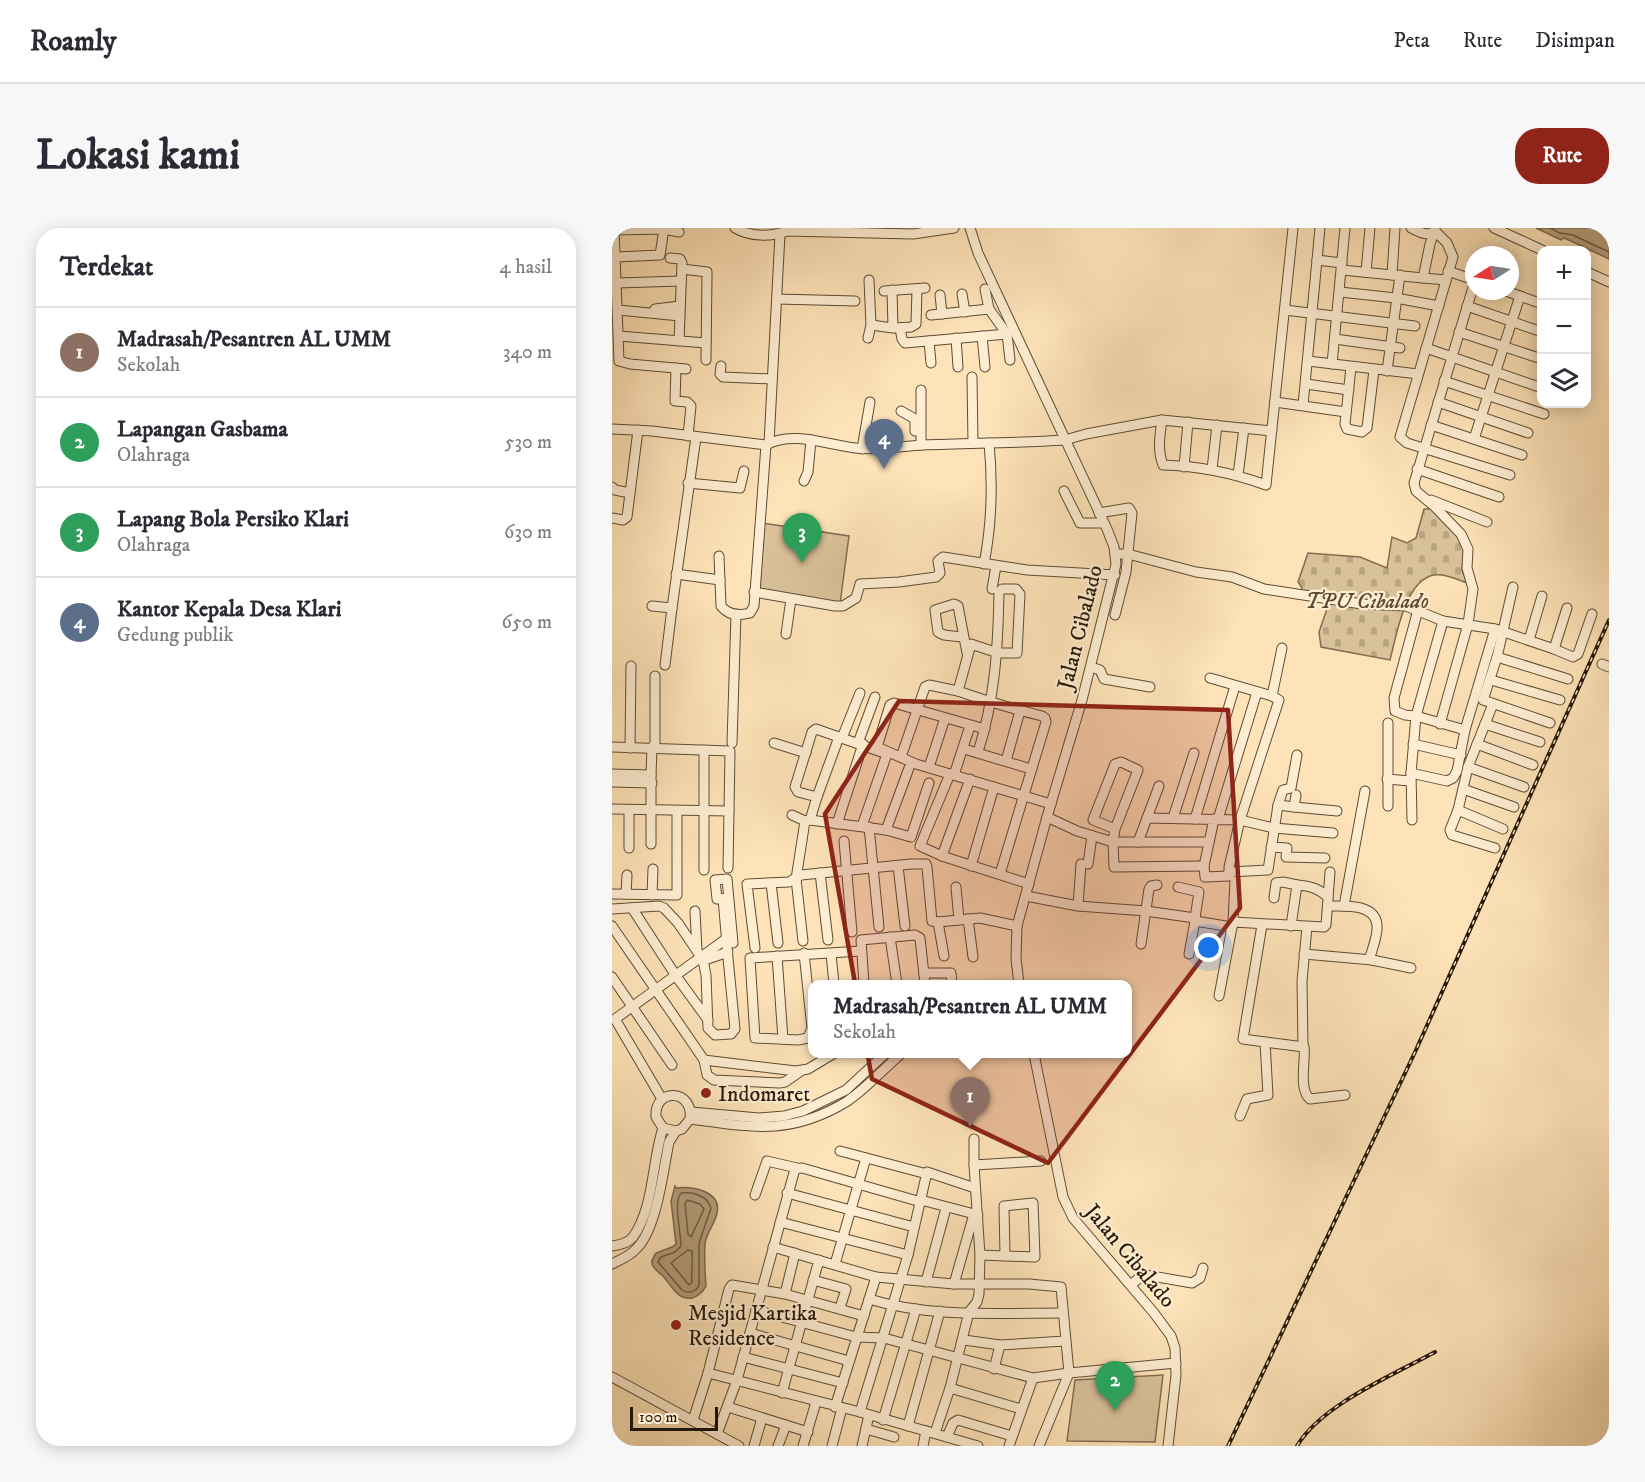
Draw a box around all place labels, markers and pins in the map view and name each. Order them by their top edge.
pin: 4 [864,420,904,469]
pin: 3 [782,514,822,563]
pin: 1 [950,1078,990,1127]
place label: Indomaret [718,1081,810,1108]
marker: Indomaret [699,1086,713,1100]
place label: Mesjid Kartika Residence [688,1300,817,1352]
marker: Mesjid Kartika Residence [669,1318,683,1332]
pin: 2 [1096,1362,1134,1411]

